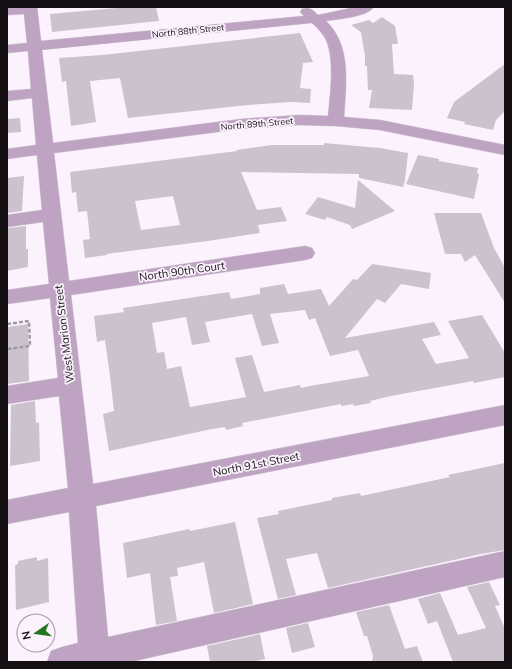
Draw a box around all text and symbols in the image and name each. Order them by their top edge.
street label: North 88th Street [151,21,225,40]
street label: North 89th Street [220,115,294,132]
street label: North 90th Court [138,258,226,284]
street label: West Marion Street [51,284,77,384]
street label: North 91st Street [212,449,301,479]
north arrow [16,613,56,653]
text: N [19,630,34,641]

